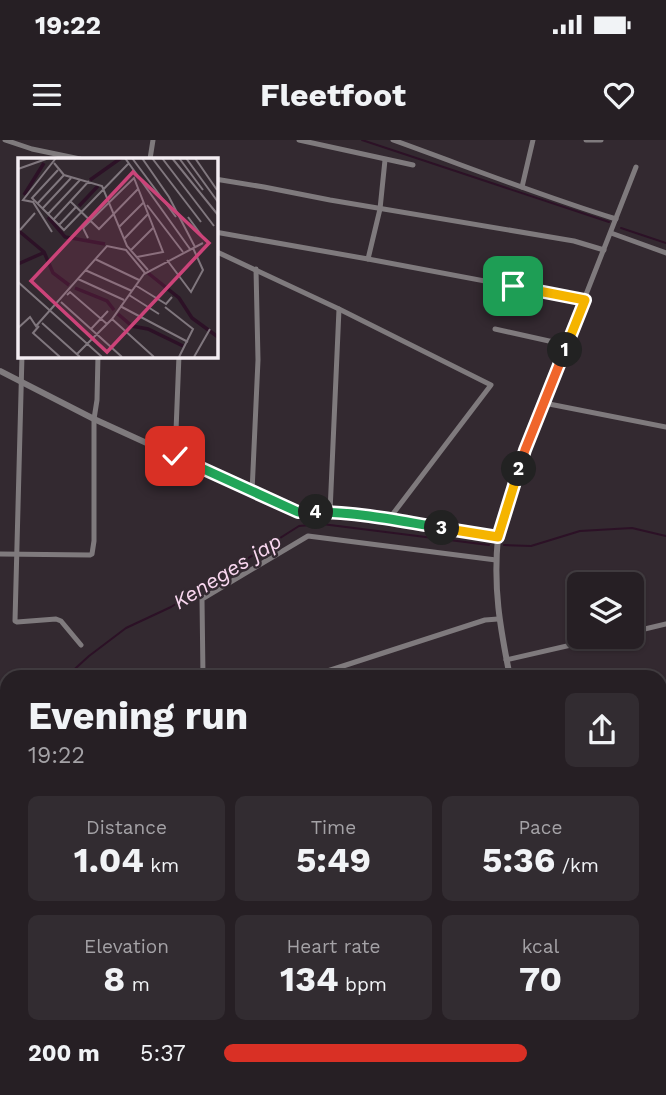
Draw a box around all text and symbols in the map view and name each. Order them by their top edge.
text: 19:22 [35,10,101,40]
icon: menu [28,76,66,114]
text: Fleetfoot [260,76,406,114]
icon: heart [600,76,638,114]
inset map [18,158,217,357]
pin [483,256,543,316]
icon: arrive [494,267,532,305]
pin: 1 [548,332,582,368]
text: 1 [560,338,569,361]
pin [145,426,205,486]
icon: check [156,437,194,475]
pin: 2 [502,452,536,486]
text: 2 [513,457,524,480]
pin: 4 [298,494,334,530]
text: 4 [309,500,322,523]
pin: 3 [424,510,460,546]
text: 3 [436,516,447,539]
water label: Keneges jap [168,528,286,614]
map controls [567,572,644,649]
button: layers [567,572,644,649]
button: share [565,693,639,767]
text: Evening run [28,694,248,738]
text: 19:22 [28,742,85,769]
text: Distance [86,816,167,839]
text: Time [311,816,356,839]
text: Pace [519,816,562,839]
text: 1.04 [74,839,144,881]
text: 5:49 [296,839,371,881]
text: 5:36 [482,839,555,881]
text: km [144,854,179,877]
text: /km [555,854,599,877]
text: Elevation [84,935,169,958]
text: Heart rate [287,935,380,958]
text: kcal [522,935,559,958]
text: 8 [103,958,125,1000]
text: 134 [280,958,339,1000]
text: 70 [519,958,562,1000]
text: m [125,973,150,996]
text: bpm [339,973,387,996]
text: 200 m [28,1040,100,1067]
text: 5:37 [140,1040,186,1067]

